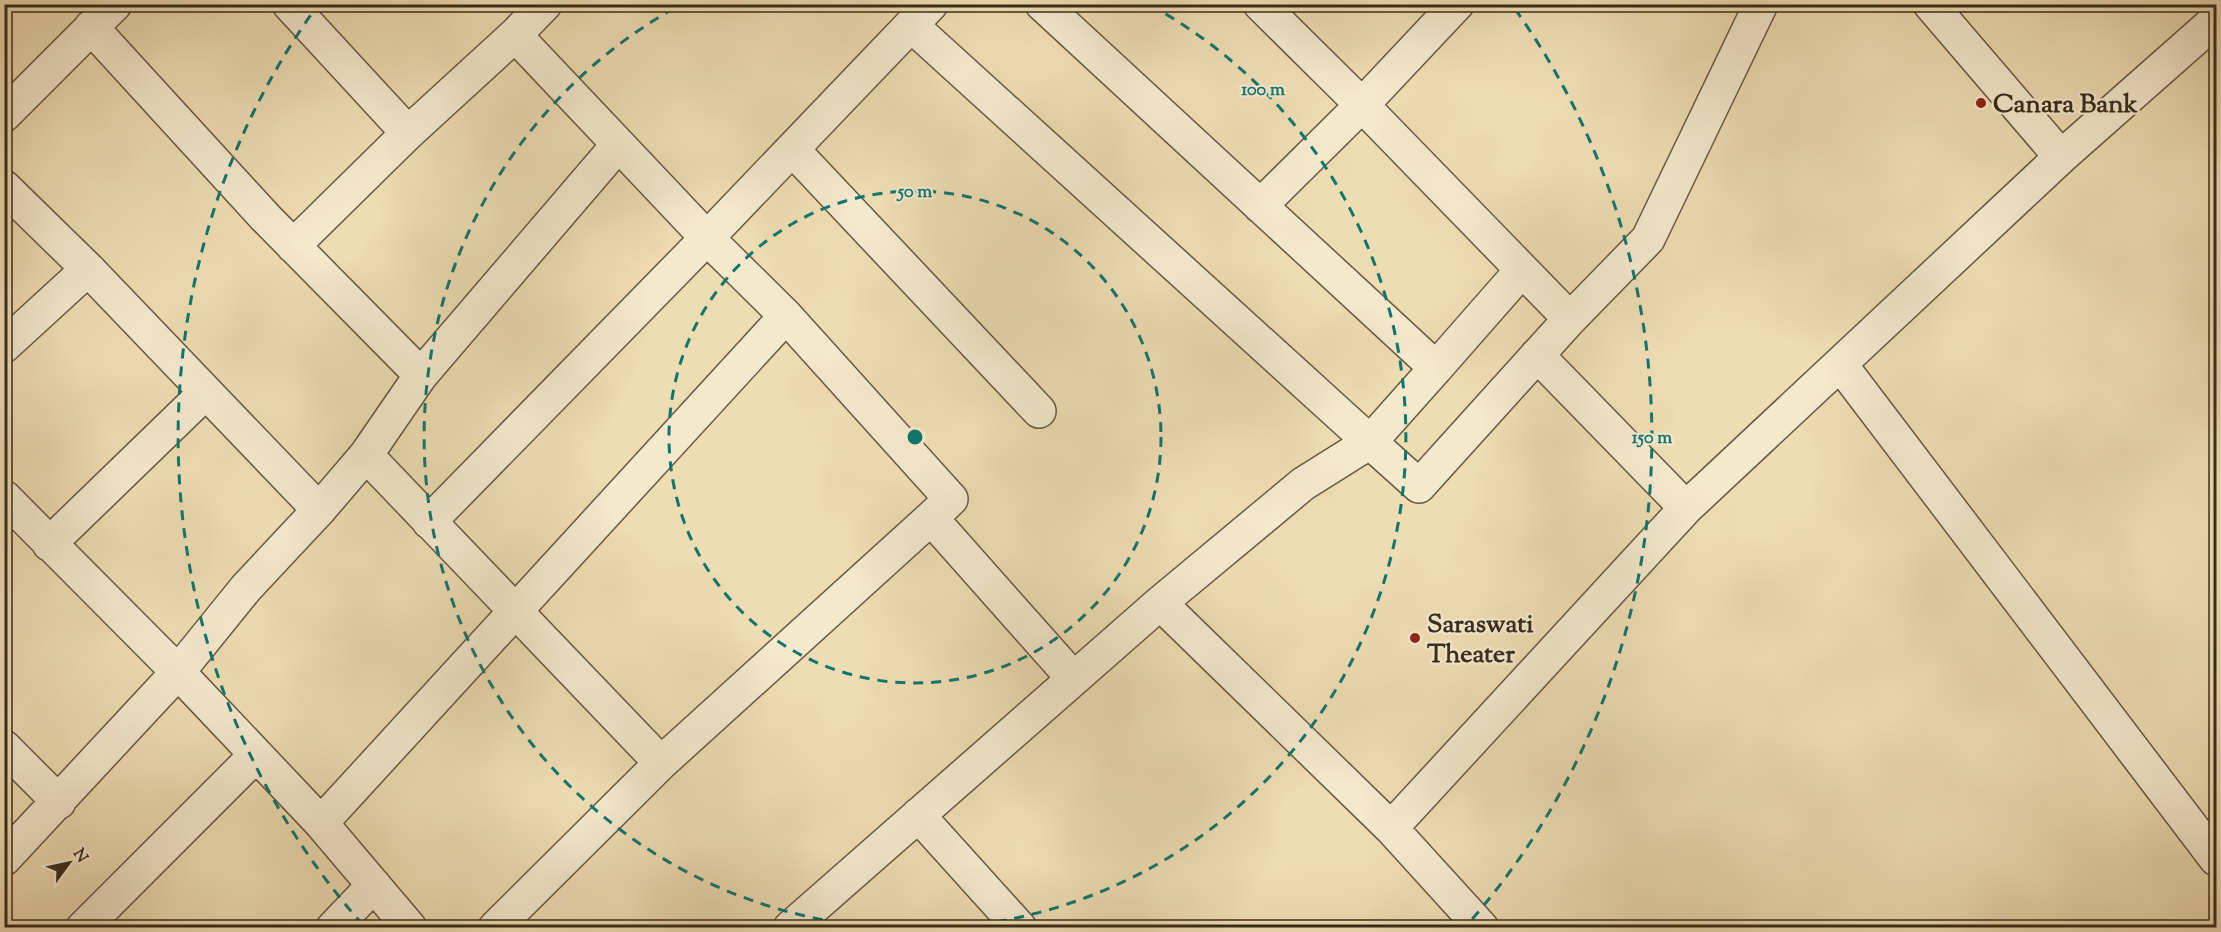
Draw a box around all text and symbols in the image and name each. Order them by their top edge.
text: 100 m [1241,78,1285,104]
place label: Canara Bank [1993,87,2139,124]
marker: Canara Bank [1974,96,1988,110]
text: 50 m [896,180,932,206]
text: 150 m [1632,426,1672,452]
centre of rings [905,427,925,447]
place label: Saraswati Theater [1427,607,1534,674]
marker: Saraswati Theater [1408,631,1422,645]
north arrow [39,833,99,893]
text: N [66,845,93,868]

